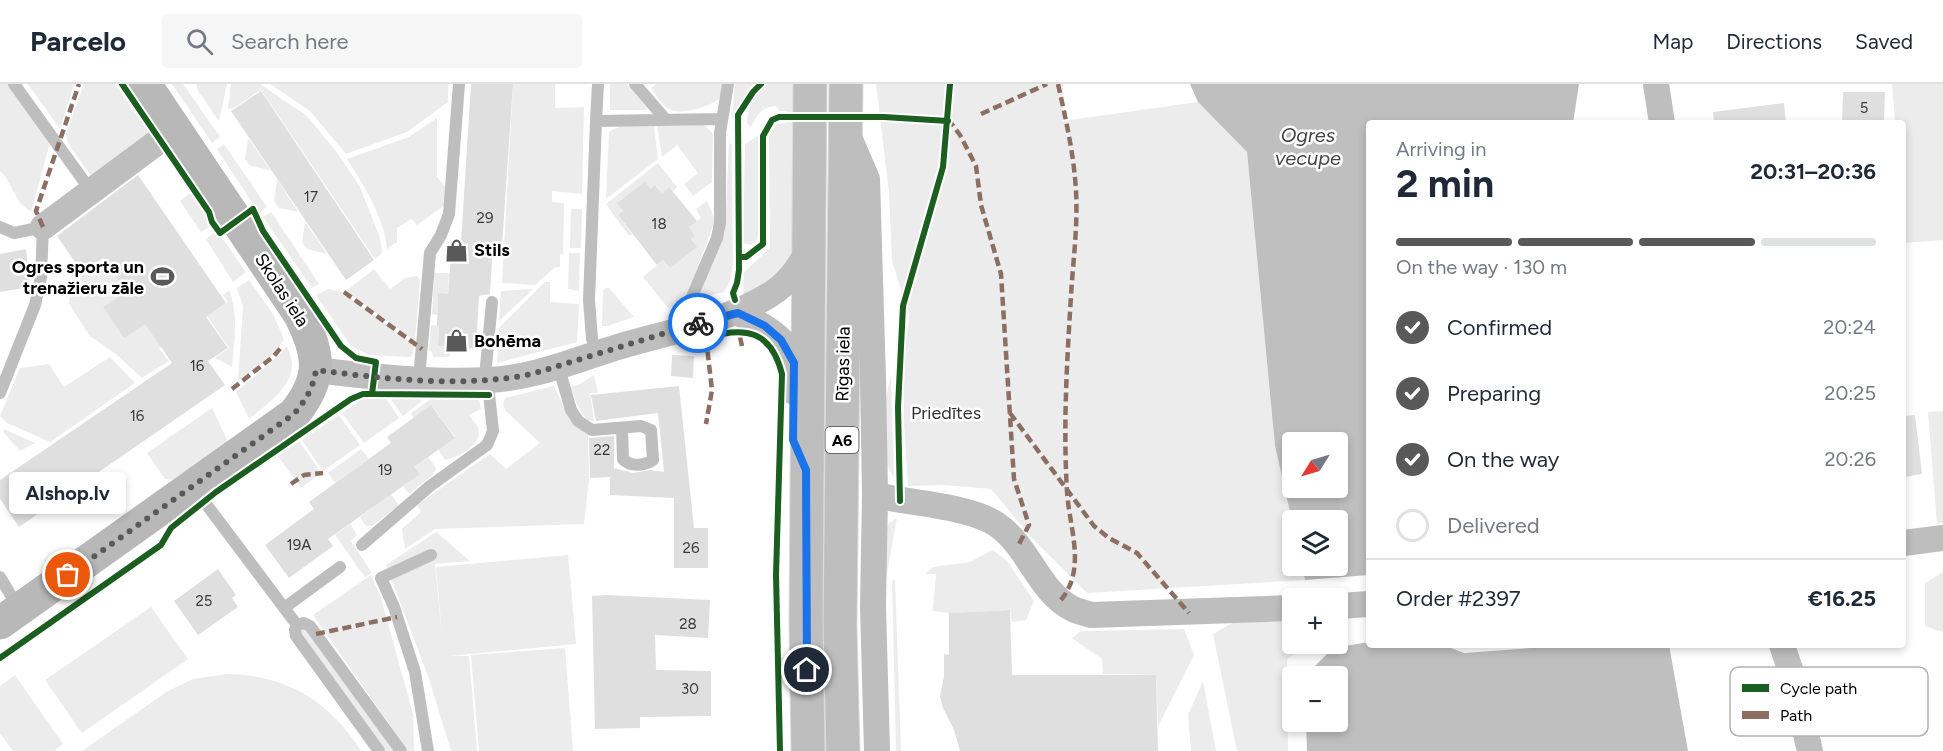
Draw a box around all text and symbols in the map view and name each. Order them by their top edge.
search box [162,14,582,68]
text: Parcelo [30,24,126,58]
icon: search [183,25,216,58]
text: Search here [231,28,349,55]
text: Map [1652,29,1693,54]
text: Directions [1726,29,1822,54]
text: Saved [1855,29,1913,54]
house number: 5 [1860,99,1868,117]
water label: Ogres vecupe [1275,123,1341,170]
text: Arriving in [1396,137,1486,161]
text: 20:31–20:36 [1750,158,1876,185]
text: 2 min [1396,160,1494,207]
house number: 17 [304,188,318,206]
house number: 29 [477,209,493,227]
house number: 18 [651,215,667,233]
shop icon: Stils [443,237,469,263]
place label: Stils [474,239,510,261]
street label: Skolas iela [250,249,314,331]
text: On the way · 130 m [1396,255,1567,279]
place label: Ogres sporta un trenažieru zāle [12,256,144,299]
sports icon: Ogres sporta un trenažieru zāle [149,264,175,290]
courier [668,293,728,353]
icon: bike [682,307,715,340]
icon: check [1396,311,1429,344]
text: Confirmed [1447,314,1552,341]
text: 20:24 [1823,315,1876,339]
street label: Rīgas iela [831,326,855,402]
shop icon: Bohēma [443,328,469,354]
place label: Bohēma [474,330,541,352]
house number: 16 [190,357,205,375]
icon: check [1396,377,1429,410]
text: Preparing [1447,380,1541,407]
text: 20:25 [1824,381,1876,405]
park label: Priedītes [911,402,981,424]
house number: 16 [130,407,145,425]
road number: A6 [826,427,858,453]
north arrow [1282,432,1348,498]
map controls [1282,432,1348,732]
house number: 22 [594,441,610,459]
icon: check [1396,443,1429,476]
text: On the way [1447,446,1559,473]
text: 20:26 [1824,447,1876,471]
house number: 19 [378,461,392,479]
callout: Alshop.lv [10,473,127,515]
text: Alshop.lv [25,481,110,505]
button: layers [1282,510,1348,576]
text: Delivered [1447,512,1540,539]
house number: 19A [287,536,311,554]
house number: 26 [683,539,700,557]
pin [42,549,93,600]
icon: bag [51,558,84,591]
text: Order #2397 [1396,585,1521,612]
text: €16.25 [1808,585,1876,612]
button: + [1282,588,1348,654]
house number: 25 [195,592,213,610]
house number: 28 [679,615,697,633]
pin [781,644,832,695]
icon: home [790,653,823,686]
button: − [1282,666,1348,732]
legend [1730,667,1928,736]
text: Cycle path [1780,679,1857,698]
house number: 30 [681,680,699,698]
text: Path [1780,706,1812,725]

